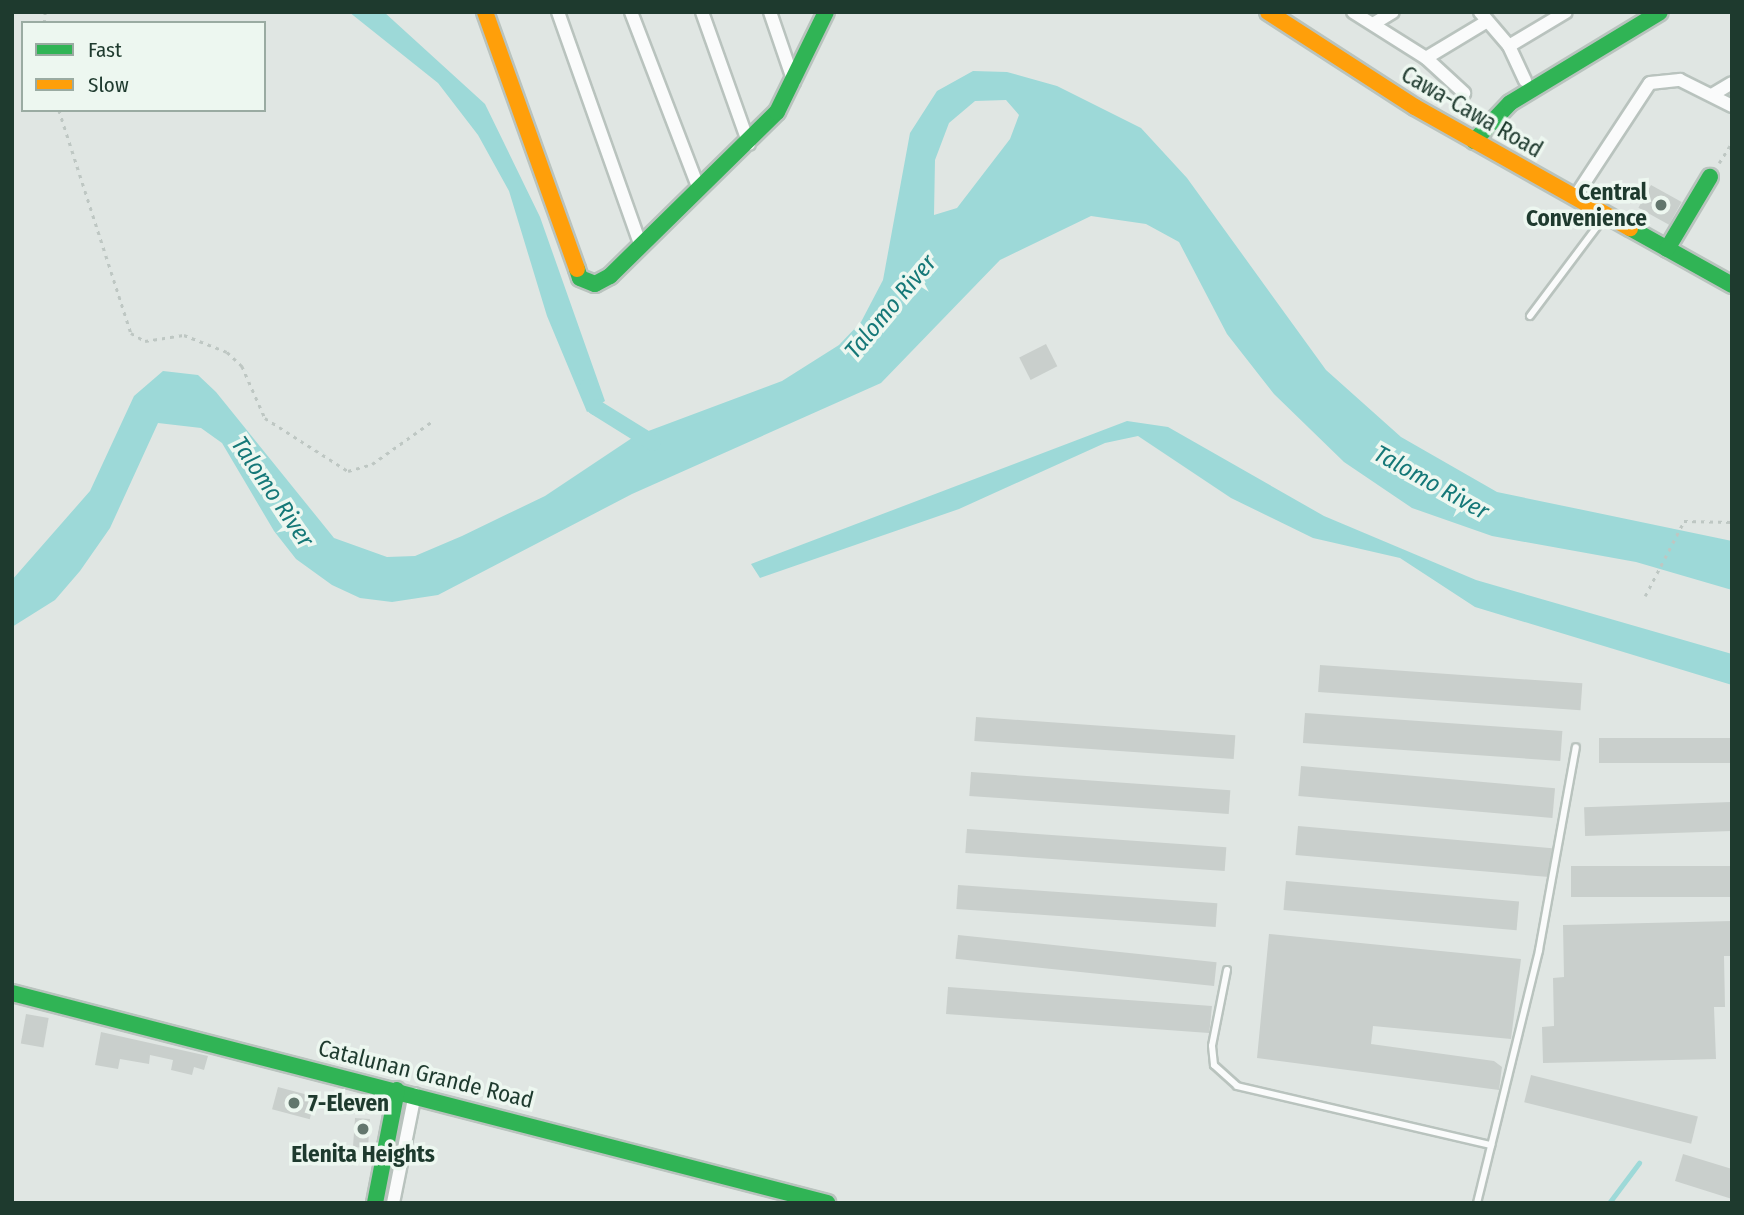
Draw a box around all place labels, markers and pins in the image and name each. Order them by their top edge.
place label: Central Convenience [1526,178,1647,232]
marker: Central Convenience [1653,197,1669,213]
place label: 7-Eleven [308,1089,389,1117]
marker: 7-Eleven [286,1095,302,1111]
marker: Elenita Heights [355,1121,371,1137]
place label: Elenita Heights [291,1140,435,1168]

